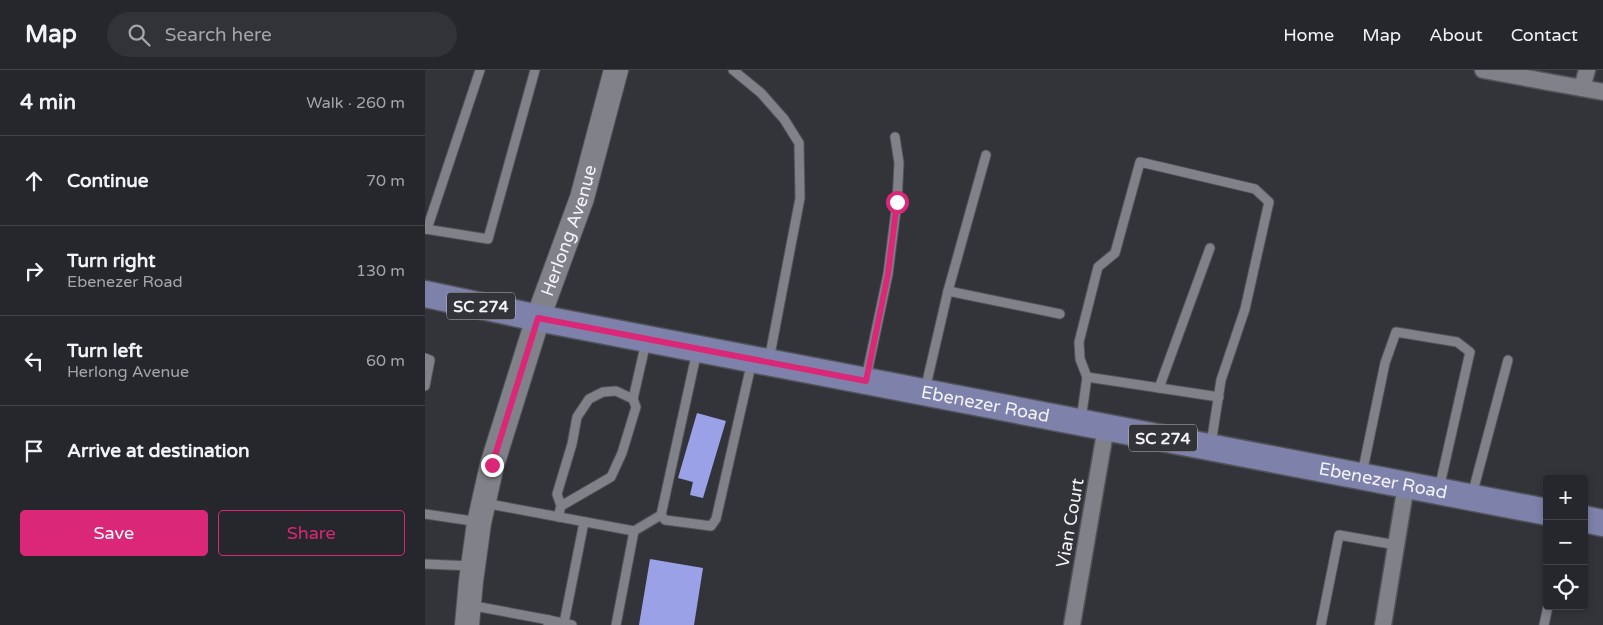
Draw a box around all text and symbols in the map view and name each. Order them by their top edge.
search box [107,12,457,57]
text: Map [25,20,77,49]
icon: search [125,21,153,49]
text: Search here [165,24,272,46]
text: Home [1283,24,1334,46]
text: Map [1362,24,1401,46]
text: About [1429,24,1483,46]
text: Contact [1511,24,1578,46]
text: 4 min [20,90,76,115]
text: Walk · 260 m [306,93,405,113]
street label: Herlong Avenue [536,163,601,299]
icon: ahead [20,167,48,195]
text: Continue [67,170,149,192]
text: 70 m [366,171,405,191]
route start [886,191,909,214]
text: Turn right [67,250,155,272]
icon: right [20,257,48,285]
text: 130 m [356,261,405,281]
text: Ebenezer Road [67,272,183,292]
road number: SC 274 [447,292,515,320]
text: Turn left [67,340,143,362]
icon: left [20,347,48,375]
text: 60 m [366,351,405,371]
text: Herlong Avenue [67,362,189,382]
street label: Ebenezer Road [919,381,1051,427]
road number: SC 274 [1129,424,1197,452]
icon: arrive [20,437,48,465]
text: Arrive at destination [67,440,250,462]
route end [481,454,504,477]
street label: Ebenezer Road [1317,457,1449,504]
map controls [1543,475,1588,610]
button: + [1543,475,1588,520]
street label: Vian Court [1051,476,1089,569]
button: Save [20,510,208,556]
button: Share [218,510,405,556]
button: − [1543,520,1588,565]
button: locate [1543,565,1588,610]

